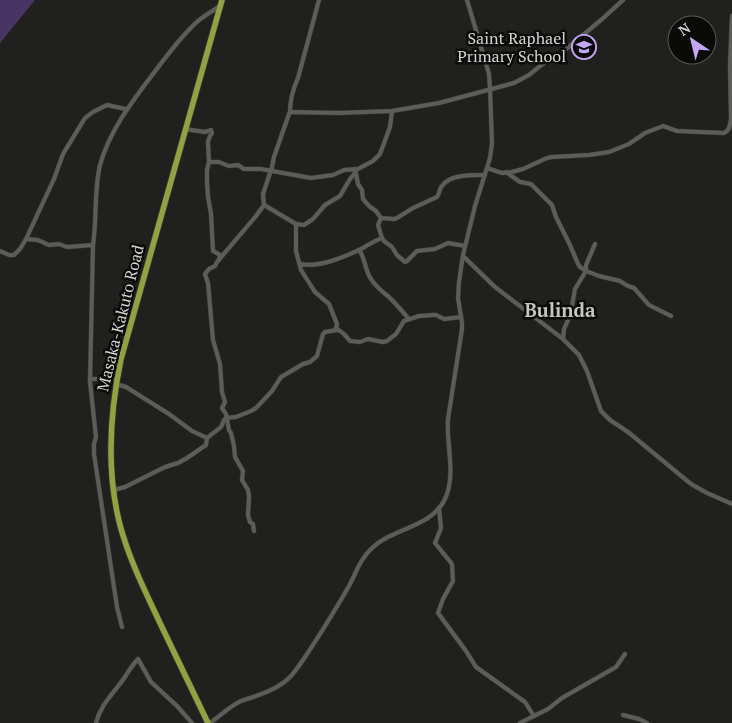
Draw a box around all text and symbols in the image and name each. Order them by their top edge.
north arrow [667,15,717,65]
text: N [674,18,694,40]
place label: Saint Raphael Primary School [457,27,566,67]
school or university icon: Saint Raphael Primary School [571,34,597,60]
street label: Masaka-Kakuto Road [91,242,149,394]
district label: Bulinda [525,297,596,322]

